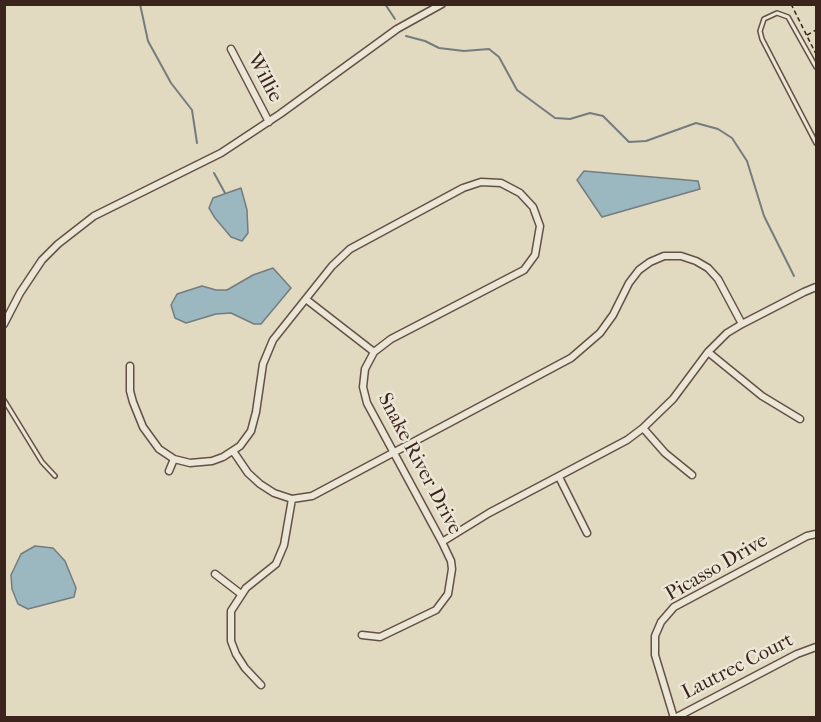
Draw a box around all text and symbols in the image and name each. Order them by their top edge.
street label: Willie [241,49,287,107]
street label: Snake River Drive [372,389,466,539]
street label: Picasso Drive [662,529,772,607]
street label: Lautrec Court [678,629,798,705]

